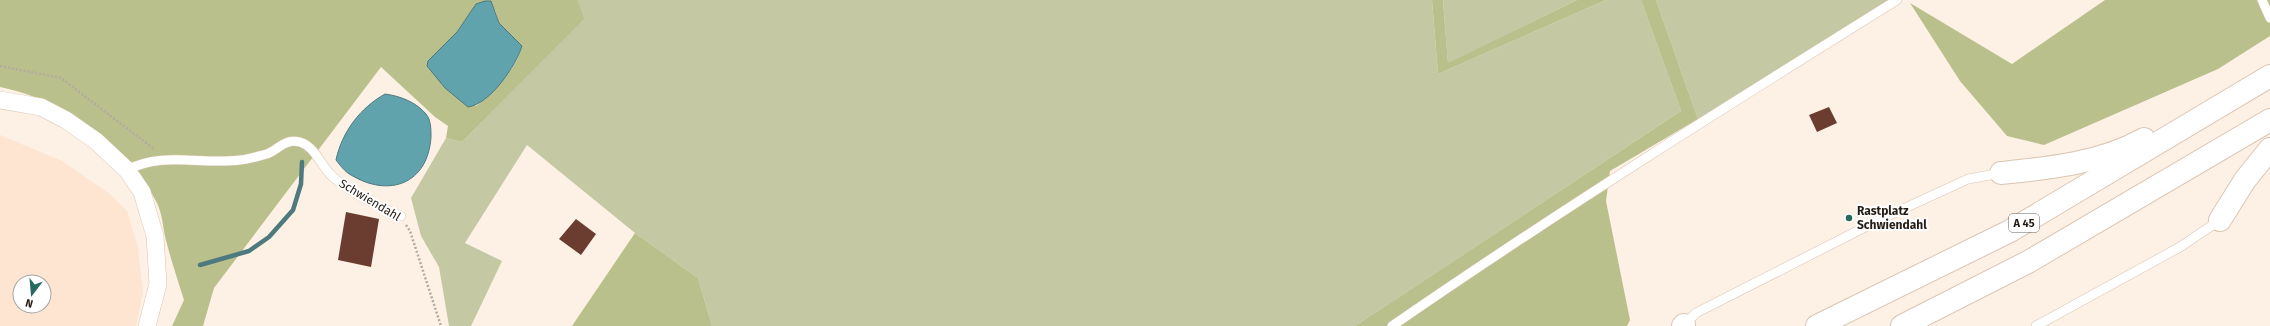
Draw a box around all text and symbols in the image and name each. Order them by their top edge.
street label: Schwiendahl [337,176,404,224]
place label: Rastplatz Schwiendahl [1857,204,1927,232]
marker: Rastplatz Schwiendahl [1844,213,1854,223]
road number: A 45 [2009,214,2039,232]
north arrow [12,274,52,314]
text: N [24,296,35,310]

